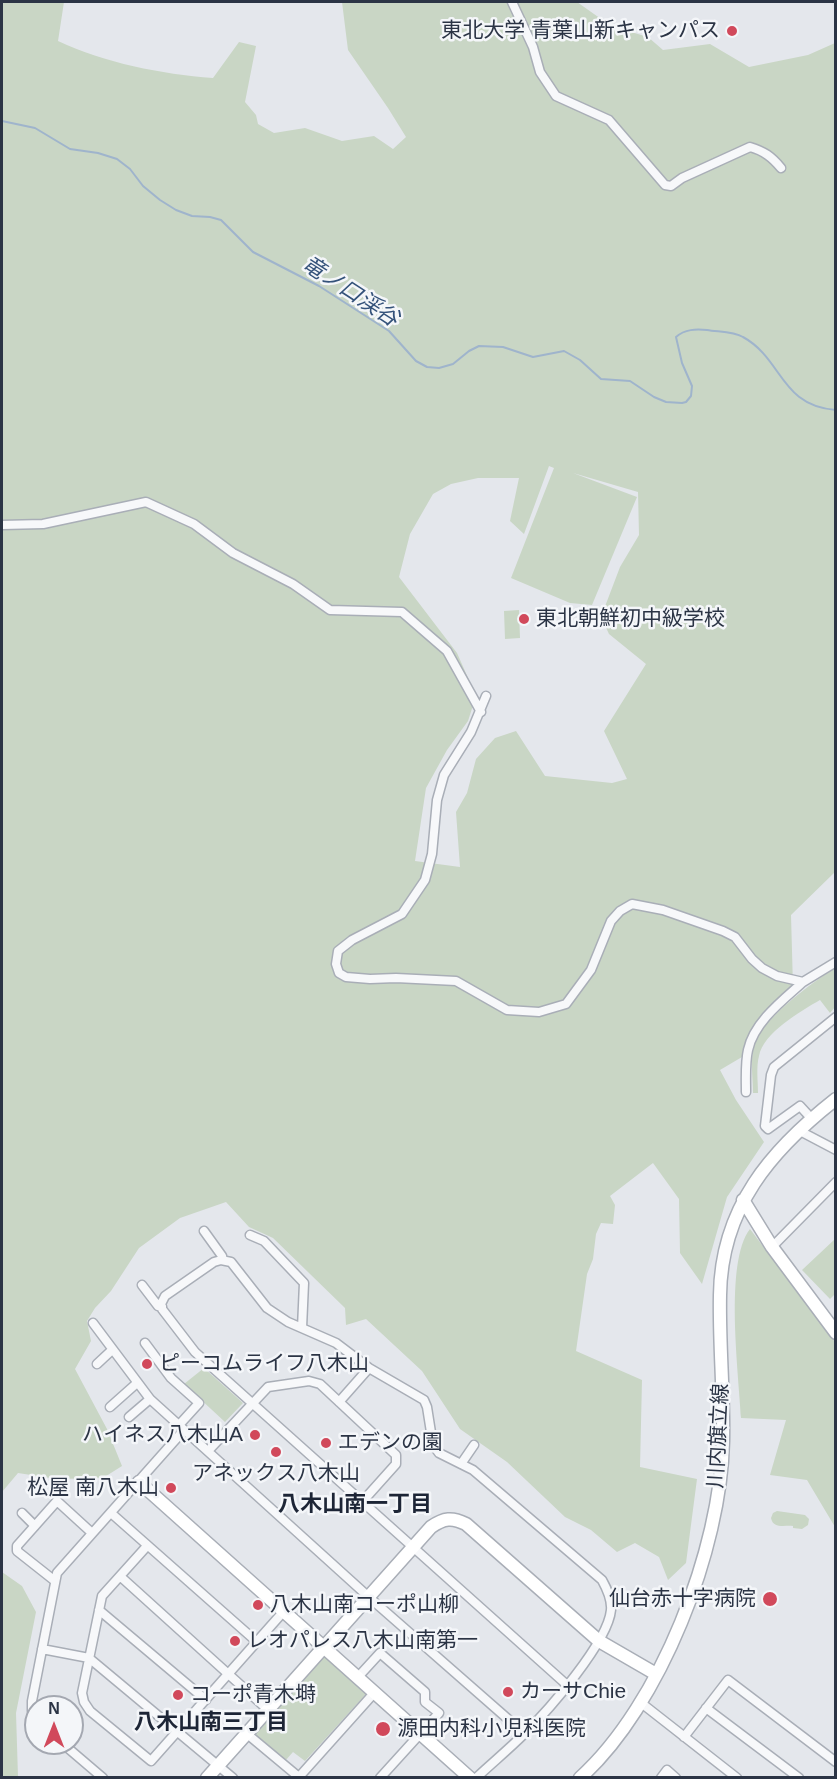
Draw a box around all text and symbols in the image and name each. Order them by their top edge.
place label: 東北大学 青葉山新キャンパス [441,18,720,44]
marker: 東北大学 青葉山新キャンパス [725,24,739,38]
water label: 竜ノ口渓谷 [297,251,403,333]
place label: 東北朝鮮初中級学校 [536,606,725,632]
marker: 東北朝鮮初中級学校 [517,612,531,626]
place label: ピーコムライフ八木山 [159,1351,369,1377]
marker: ピーコムライフ八木山 [140,1357,154,1371]
street label: 川内旗立線 [704,1383,734,1489]
place label: ハイネス八木山A [82,1422,243,1448]
marker: ハイネス八木山A [248,1428,262,1442]
place label: エデンの園 [338,1430,443,1456]
marker: エデンの園 [319,1436,333,1450]
marker: アネックス八木山 [269,1445,283,1459]
place label: アネックス八木山 [192,1461,360,1487]
place label: 松屋 南八木山 [27,1475,159,1501]
marker: 松屋 南八木山 [164,1481,178,1495]
district label: 八木山南一丁目 [278,1492,432,1518]
place label: 仙台赤十字病院 [609,1586,756,1612]
marker: 仙台赤十字病院 [761,1590,779,1608]
place label: 八木山南コーポ山柳 [270,1592,459,1618]
marker: 八木山南コーポ山柳 [251,1598,265,1612]
place label: レオパレス八木山南第一 [247,1628,478,1654]
marker: レオパレス八木山南第一 [228,1634,242,1648]
place label: カーサChie [520,1679,626,1705]
place label: コーポ青木塒 [190,1682,316,1708]
marker: カーサChie [501,1685,515,1699]
marker: コーポ青木塒 [171,1688,185,1702]
north arrow [24,1695,84,1755]
text: N [48,1700,60,1717]
district label: 八木山南三丁目 [134,1710,288,1736]
place label: 源田内科小児科医院 [397,1716,586,1742]
marker: 源田内科小児科医院 [374,1720,392,1738]

